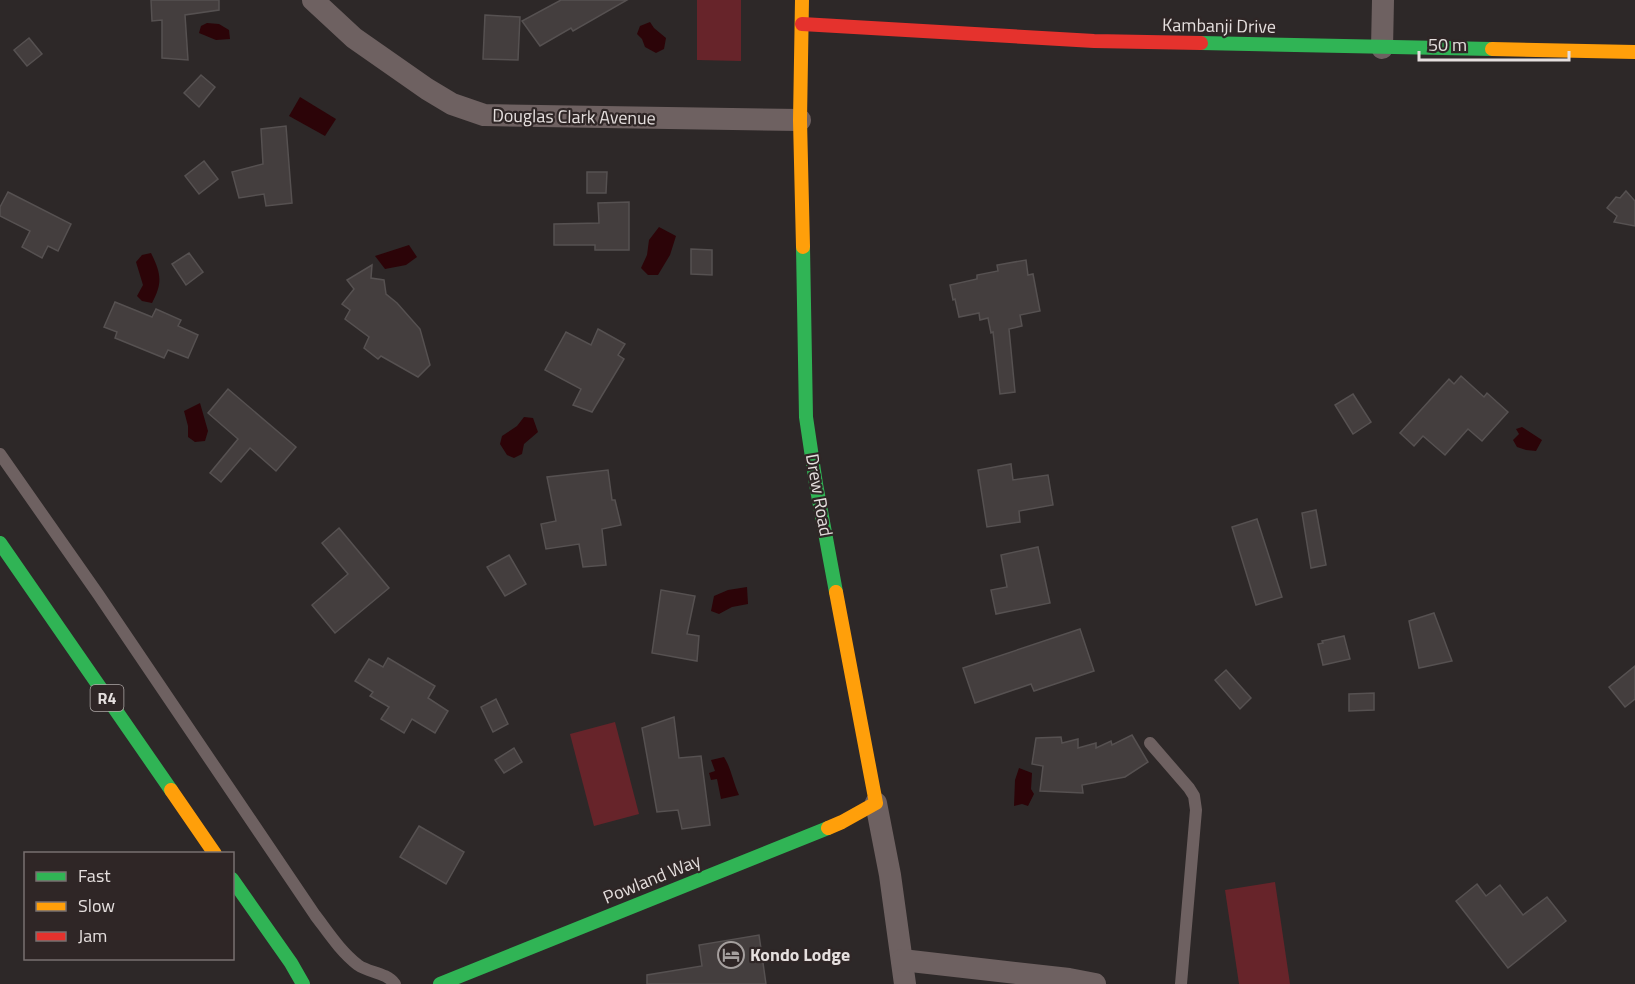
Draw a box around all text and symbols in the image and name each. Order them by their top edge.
street label: Kambanji Drive [1162,11,1276,40]
scale bar [1419,24,1569,62]
text: 50 m [1428,31,1467,58]
street label: Douglas Clark Avenue [492,102,656,131]
street label: Drew Road [799,452,840,538]
road number: R4 [90,685,124,711]
street label: Powland Way [599,847,705,910]
legend [24,852,234,960]
text: Fast [78,862,111,889]
text: Slow [78,892,115,919]
text: Jam [78,922,107,949]
hotel icon: Kondo Lodge [716,940,746,970]
place label: Kondo Lodge [750,941,850,968]

